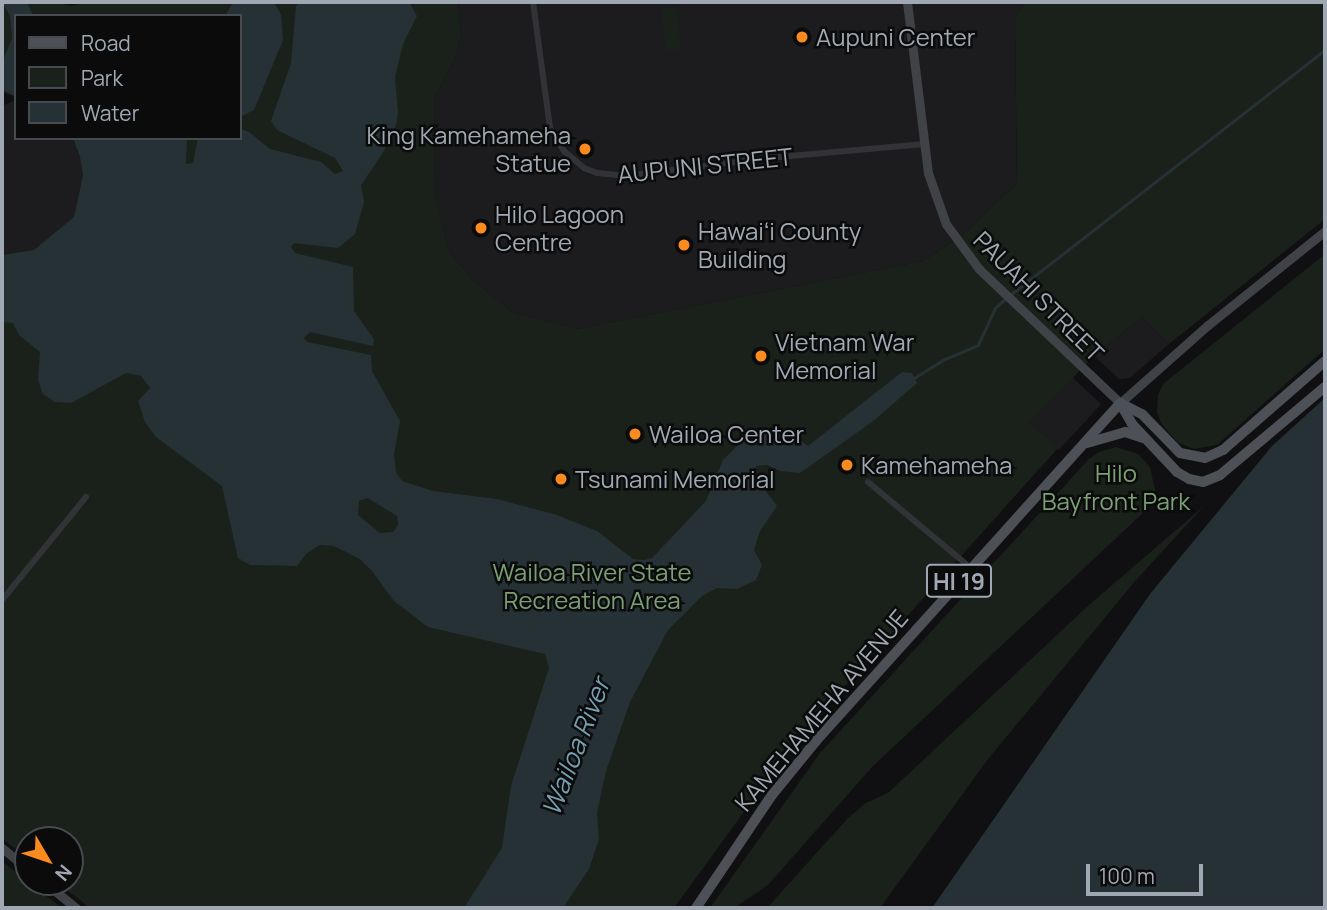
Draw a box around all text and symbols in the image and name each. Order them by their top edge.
legend [14,14,242,140]
place label: Aupuni Center [816,23,975,51]
text: Road [81,29,131,57]
marker: Aupuni Center [794,29,810,45]
text: Park [81,64,123,92]
text: Water [81,99,139,127]
place label: King Kamehameha Statue [367,121,571,177]
marker: King Kamehameha Statue [577,141,593,157]
street label: AUPUNI STREET [616,141,794,189]
place label: Hilo Lagoon Centre [495,200,624,256]
place label: Hawaiʻi County Building [698,217,861,273]
marker: Hilo Lagoon Centre [473,220,489,236]
street label: PAUAHI STREET [968,225,1110,367]
marker: Hawaiʻi County Building [676,237,692,253]
place label: Vietnam War Memorial [775,328,914,384]
marker: Vietnam War Memorial [753,348,769,364]
place label: Wailoa Center [649,420,804,448]
marker: Wailoa Center [627,426,643,442]
place label: Kamehameha [861,451,1012,479]
marker: Kamehameha [839,457,855,473]
park label: Hilo Bayfront Park [1042,459,1190,515]
place label: Tsunami Memorial [575,465,775,493]
marker: Tsunami Memorial [553,471,569,487]
park label: Wailoa River State Recreation Area [492,558,692,614]
road number: HI 19 [926,562,992,600]
street label: KAMEHAMEHA AVENUE [728,604,914,816]
water label: Wailoa River [536,674,616,820]
north arrow [14,826,84,896]
scale bar [1089,850,1206,894]
text: N [49,859,78,886]
text: 100 m [1099,862,1155,890]

